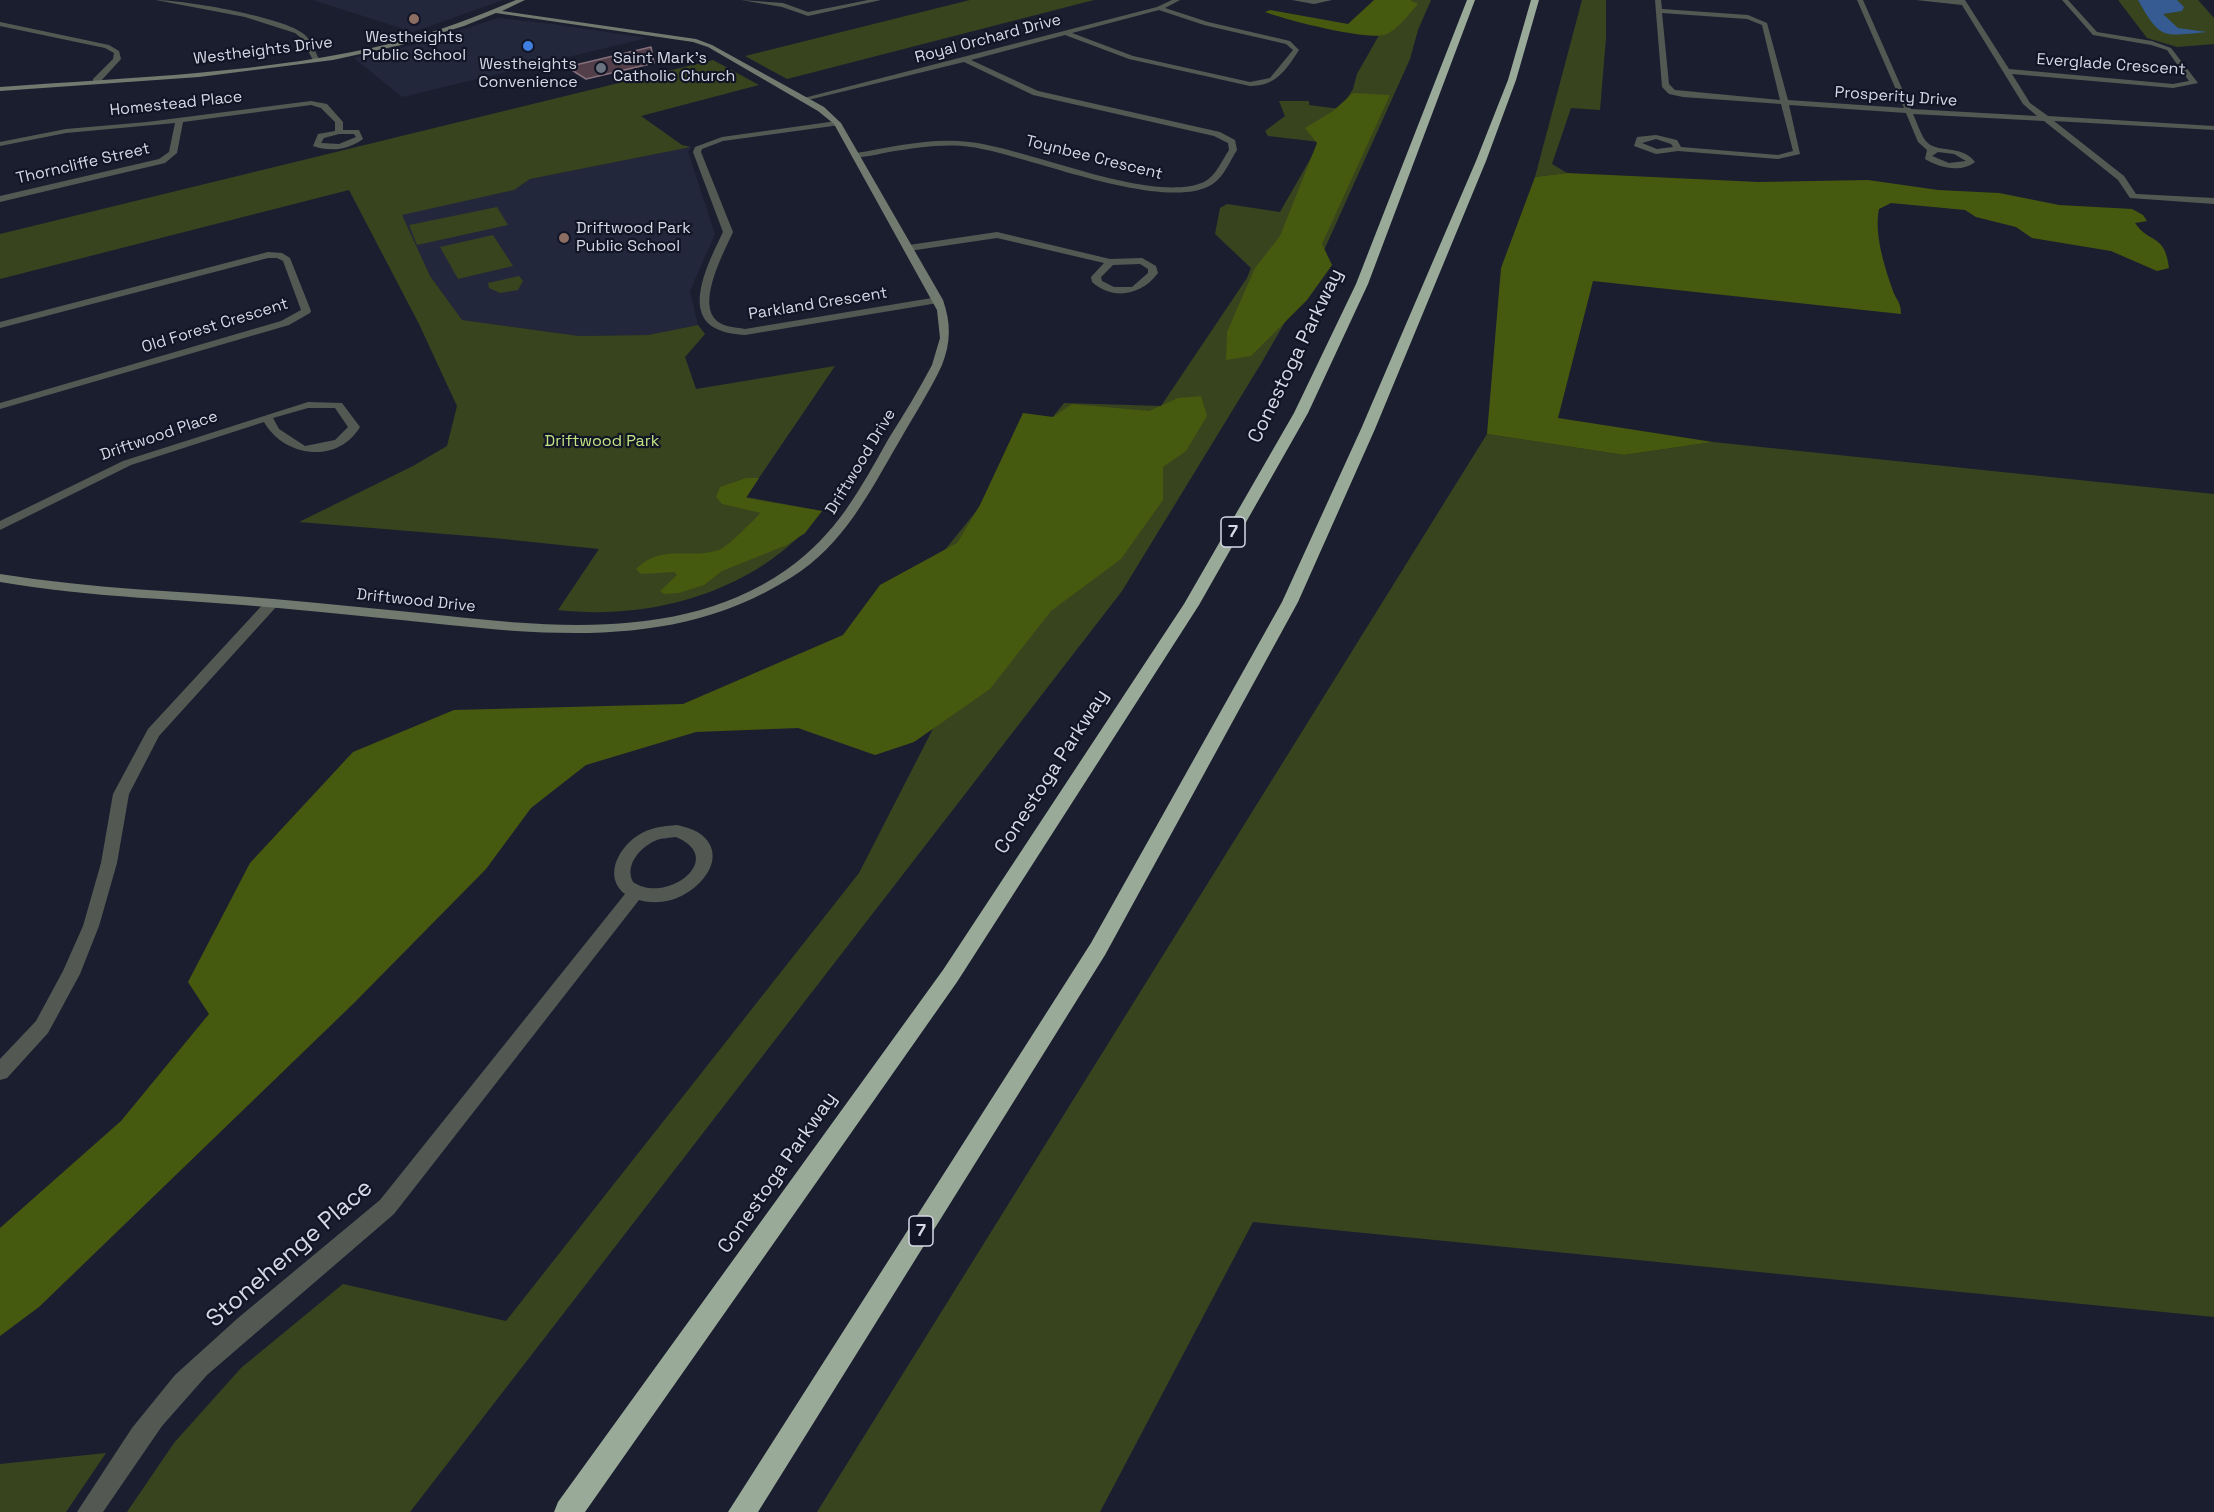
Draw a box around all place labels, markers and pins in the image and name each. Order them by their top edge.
marker: Westheights Public School [407,12,421,26]
place label: Westheights Public School [362,28,466,66]
marker: Westheights Convenience [521,39,535,53]
place label: Saint Mark's Catholic Church [613,49,735,87]
place label: Westheights Convenience [478,55,578,93]
marker: Saint Mark's Catholic Church [594,61,608,75]
place label: Driftwood Park Public School [576,219,691,257]
marker: Driftwood Park Public School [557,231,571,245]

